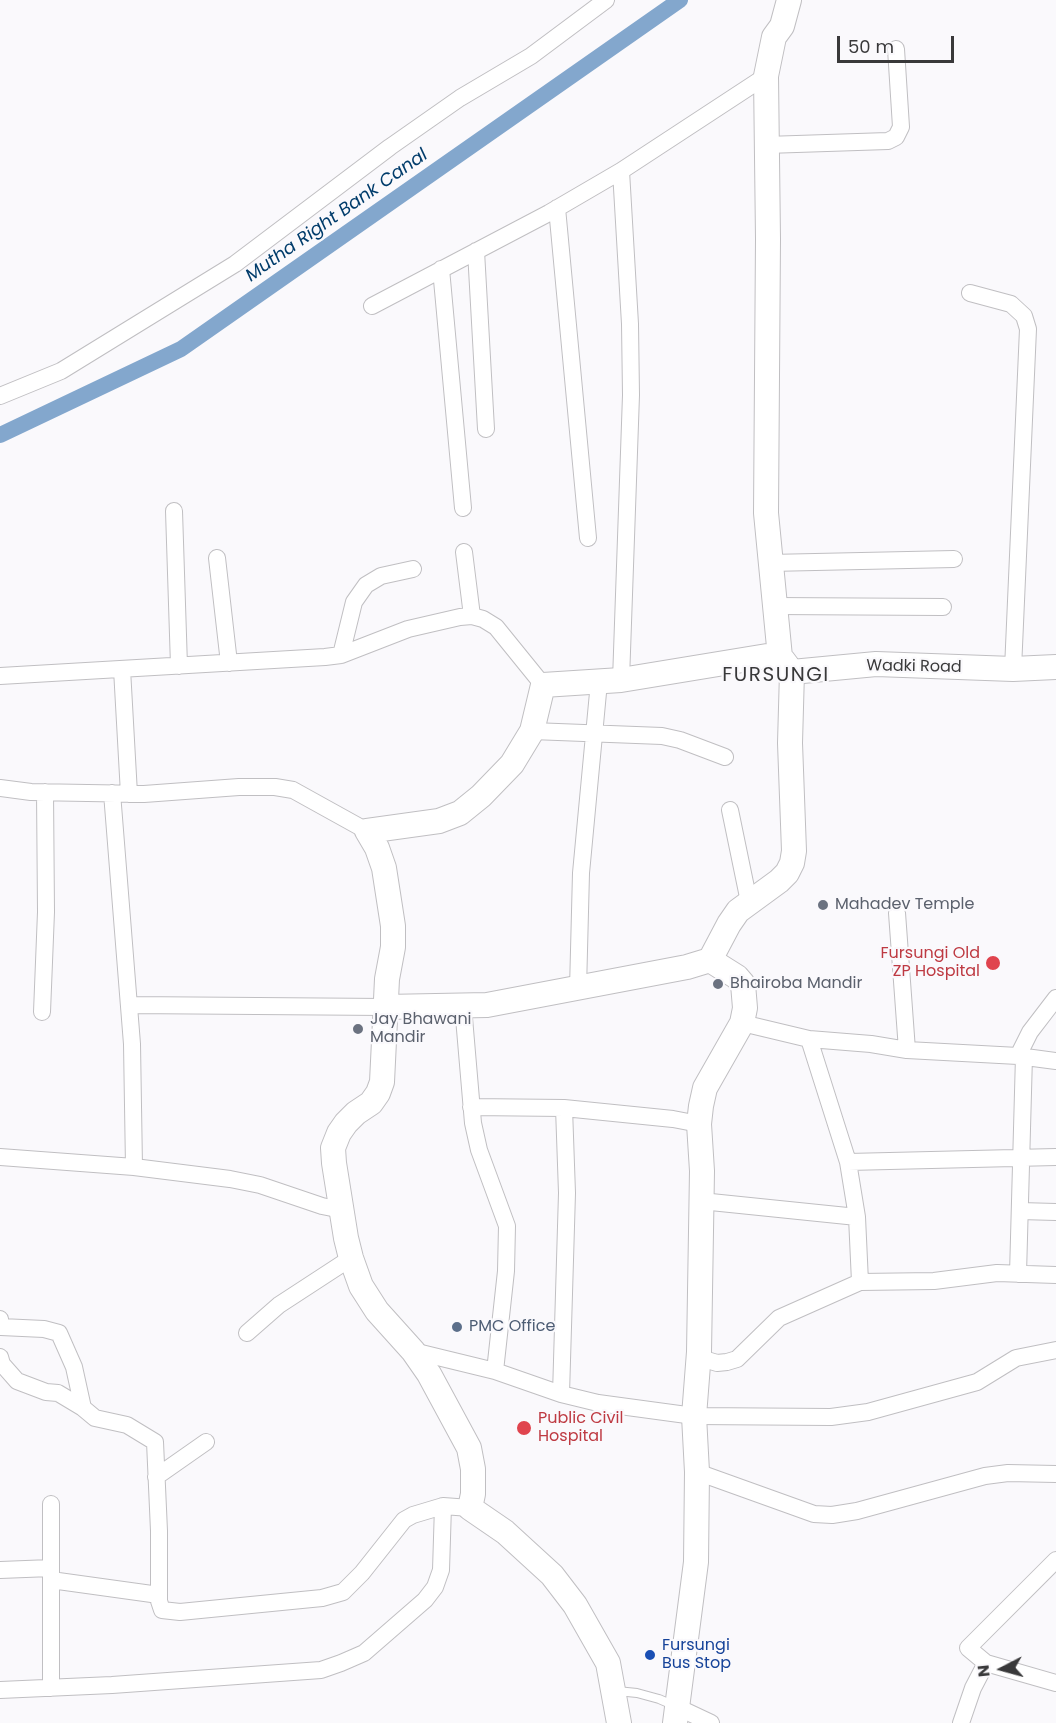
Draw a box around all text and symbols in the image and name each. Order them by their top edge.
scale bar [840,24,957,62]
text: 50 m [848,34,894,59]
water label: Mutha Right Bank Canal [242,145,432,287]
street label: Wadki Road [866,657,962,677]
district label: FURSUNGI [722,664,830,688]
place label: Mahadev Temple [835,895,974,915]
marker: Mahadev Temple [816,898,830,912]
place label: Fursungi Old ZP Hospital [881,944,980,982]
marker: Fursungi Old ZP Hospital [984,954,1002,972]
place label: Bhairoba Mandir [730,974,862,994]
marker: Bhairoba Mandir [711,977,725,991]
place label: Jay Bhawani Mandir [370,1010,472,1048]
marker: Jay Bhawani Mandir [351,1022,365,1036]
place label: PMC Office [469,1317,555,1337]
marker: PMC Office [450,1320,464,1334]
place label: Public Civil Hospital [538,1409,623,1447]
marker: Public Civil Hospital [515,1419,533,1437]
place label: Fursungi Bus Stop [662,1636,731,1674]
north arrow [972,1639,1032,1699]
marker: Fursungi Bus Stop [643,1648,657,1662]
text: N [972,1664,996,1678]

